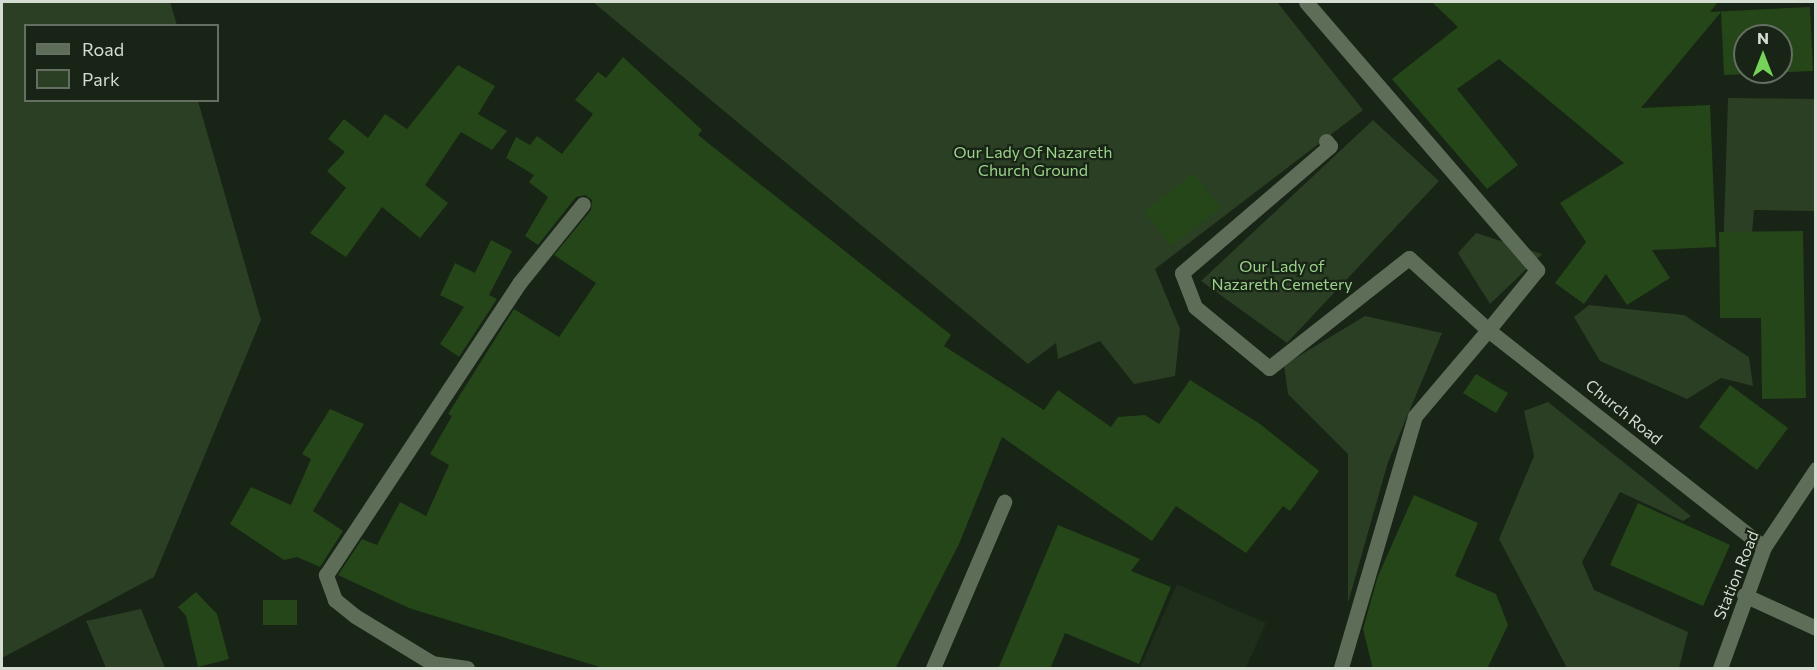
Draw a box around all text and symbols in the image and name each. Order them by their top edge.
legend [24,24,219,102]
north arrow [1733,24,1793,84]
text: N [1757,28,1769,47]
text: Road [82,38,124,60]
text: Park [82,68,120,90]
park label: Our Lady Of Nazareth Church Ground [954,142,1112,180]
park label: Our Lady of Nazareth Cemetery [1211,256,1353,294]
street label: Church Road [1582,375,1666,449]
street label: Station Road [1709,528,1763,622]

